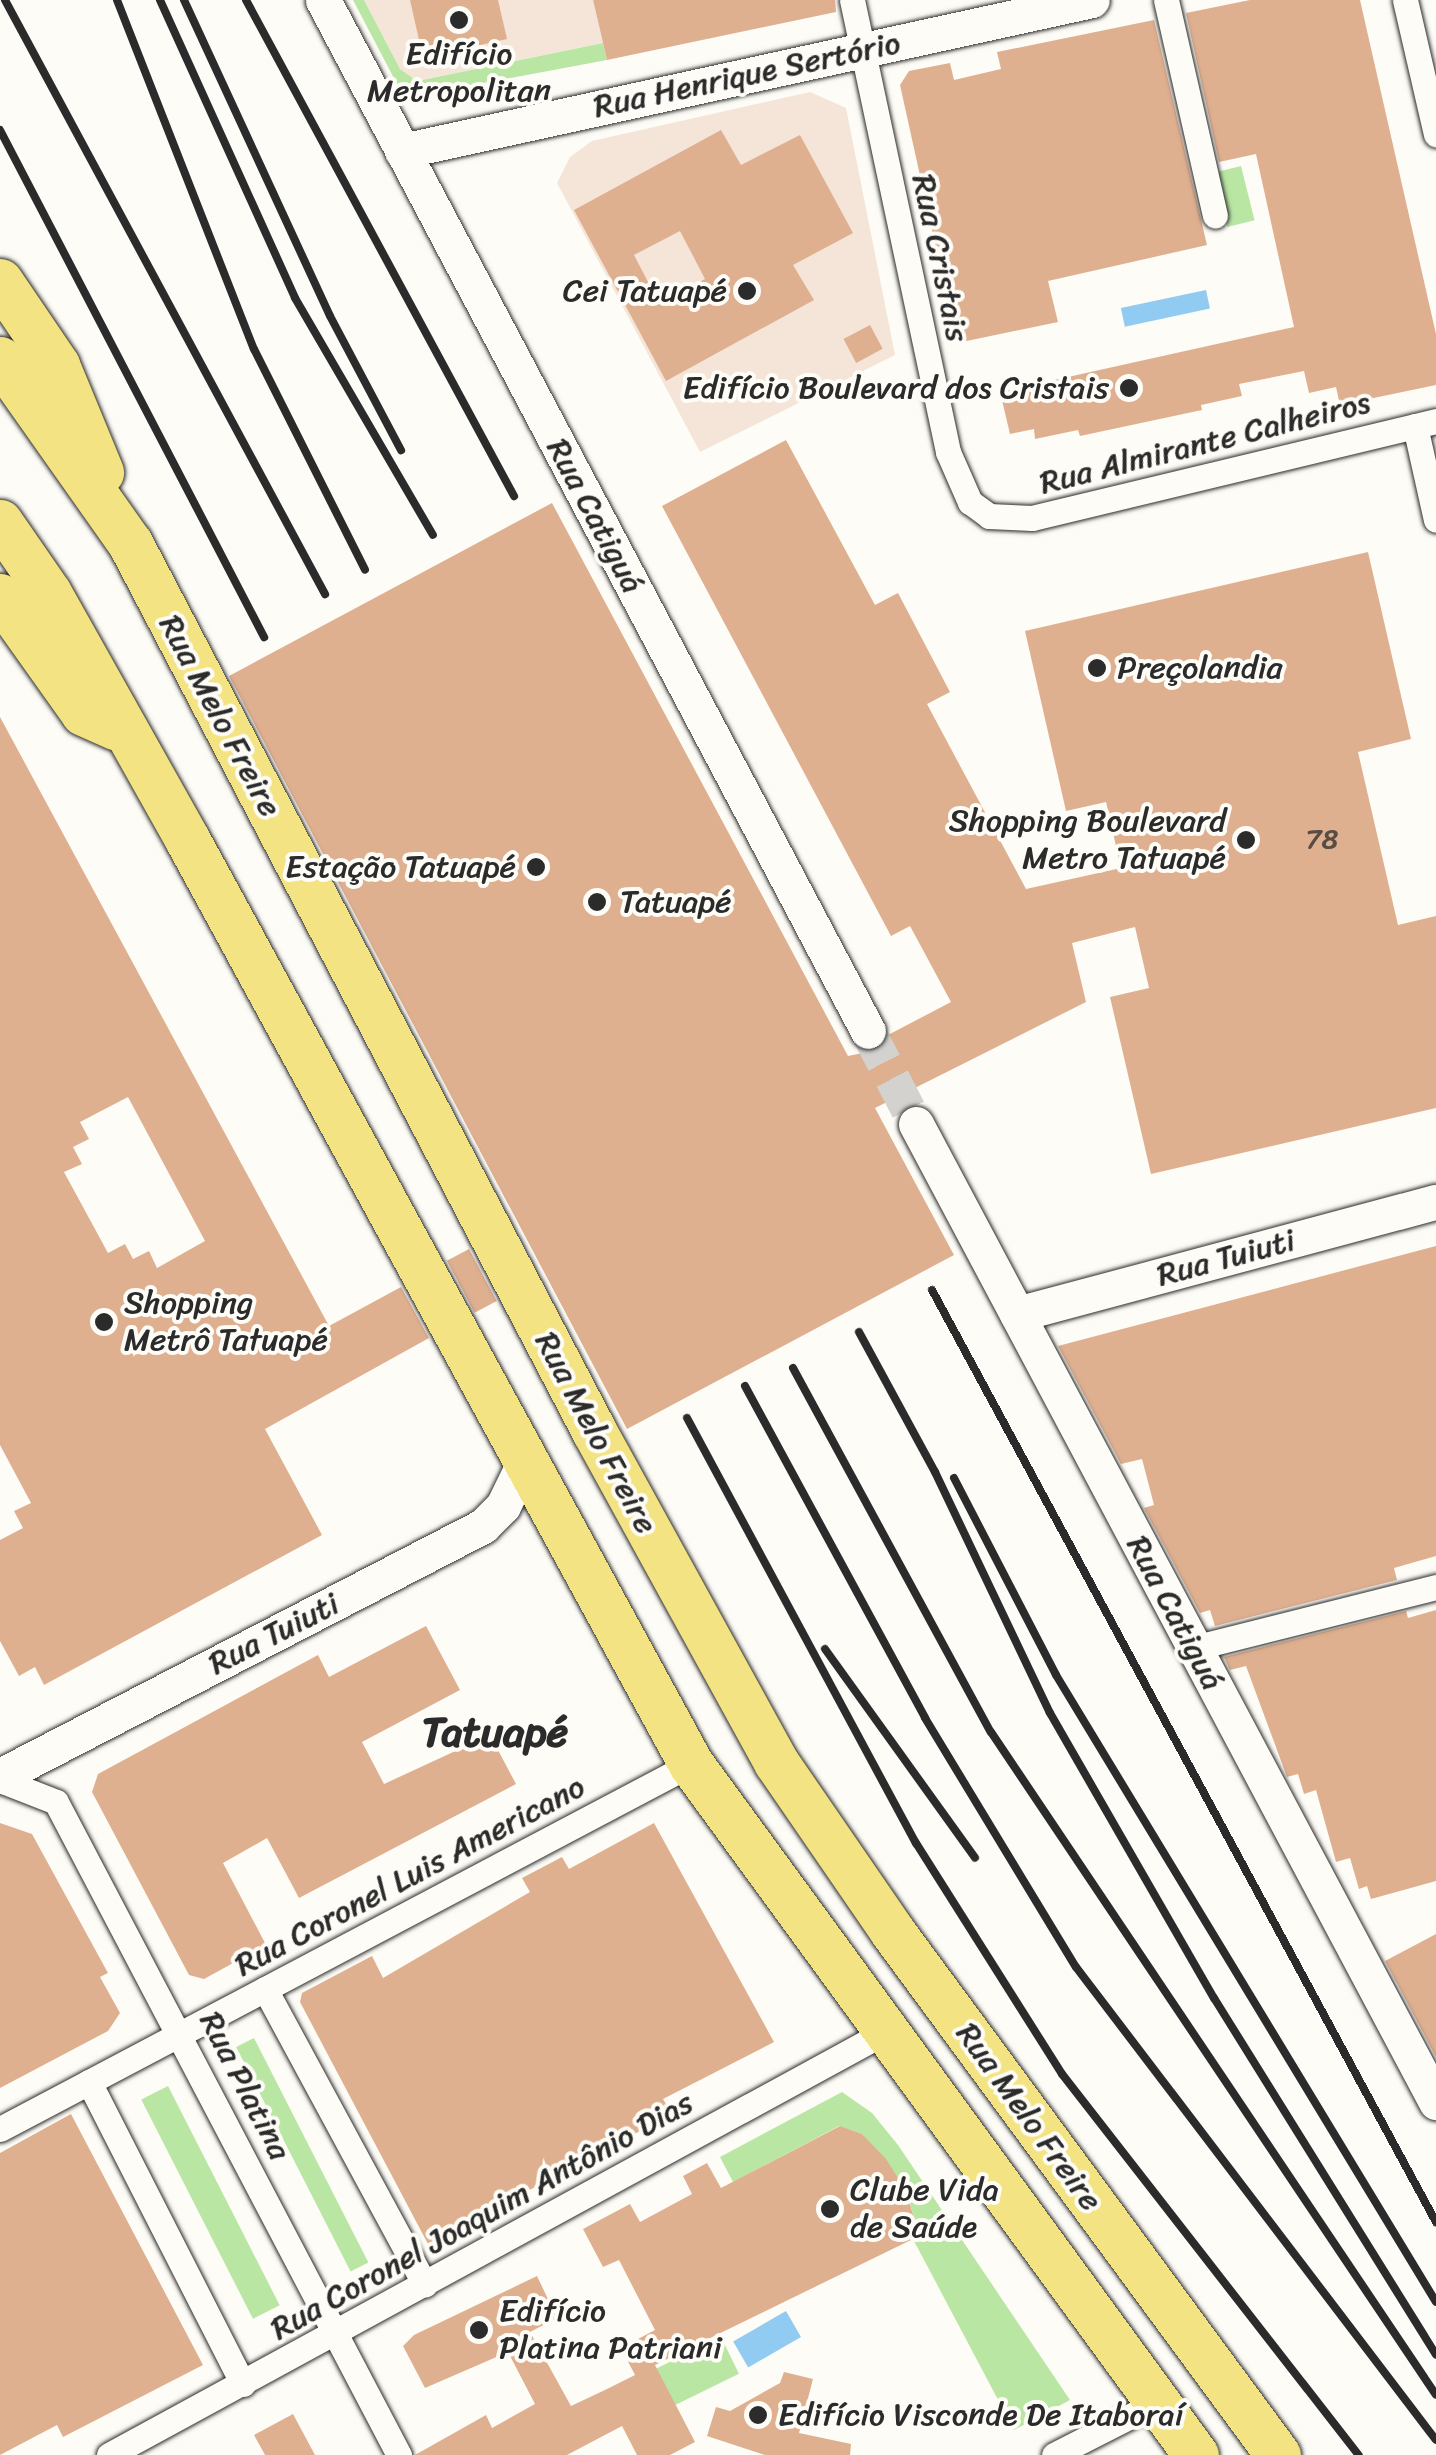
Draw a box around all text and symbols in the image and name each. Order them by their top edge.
marker: Edifício Metropolitan [448,9,470,31]
street label: Rua Henrique Sertório [589,24,905,126]
place label: Edifício Metropolitan [367,36,551,111]
street label: Rua Cristais [904,171,976,345]
place label: Cei Tatuapé [562,272,727,310]
marker: Cei Tatuapé [736,280,758,302]
place label: Edifício Boulevard dos Cristais [681,369,1109,407]
marker: Edifício Boulevard dos Cristais [1118,377,1140,399]
street label: Rua Almirante Calheiros [1035,383,1375,503]
street label: Rua Catiguá [538,432,652,600]
street label: Rua Melo Freire [151,609,289,823]
place label: Preçolandia [1117,649,1283,687]
marker: Preçolandia [1086,657,1108,679]
place label: Shopping Boulevard Metro Tatuapé [949,803,1226,878]
house number: 78 [1306,822,1338,856]
marker: Shopping Boulevard Metro Tatuapé [1235,829,1257,851]
place label: Estação Tatuapé [285,848,516,886]
marker: Estação Tatuapé [525,856,547,878]
place label: Tatuapé [620,883,732,921]
marker: Tatuapé [584,889,610,915]
street label: Rua Tuiuti [1153,1221,1299,1295]
place label: Shopping Metrô Tatuapé [124,1285,330,1360]
marker: Shopping Metrô Tatuapé [93,1311,115,1333]
street label: Rua Melo Freire [527,1326,665,1540]
street label: Rua Catiguá [1118,1529,1232,1697]
street label: Rua Tuiuti [202,1585,346,1683]
district label: Tatuapé [422,1707,568,1757]
street label: Rua Coronel Luis Americano [229,1768,591,1984]
street label: Rua Platina [191,2005,299,2167]
street label: Rua Melo Freire [948,2016,1110,2218]
street label: Rua Coronel Joaquim Antônio Dias [264,2084,700,2348]
place label: Clube Vida de Saúde [850,2172,999,2247]
marker: Clube Vida de Saúde [819,2198,841,2220]
place label: Edifício Platina Patriani [499,2293,722,2368]
marker: Edifício Platina Patriani [468,2319,490,2341]
place label: Edifício Visconde De Itaboraí [778,2396,1184,2434]
marker: Edifício Visconde De Itaboraí [747,2404,769,2426]

